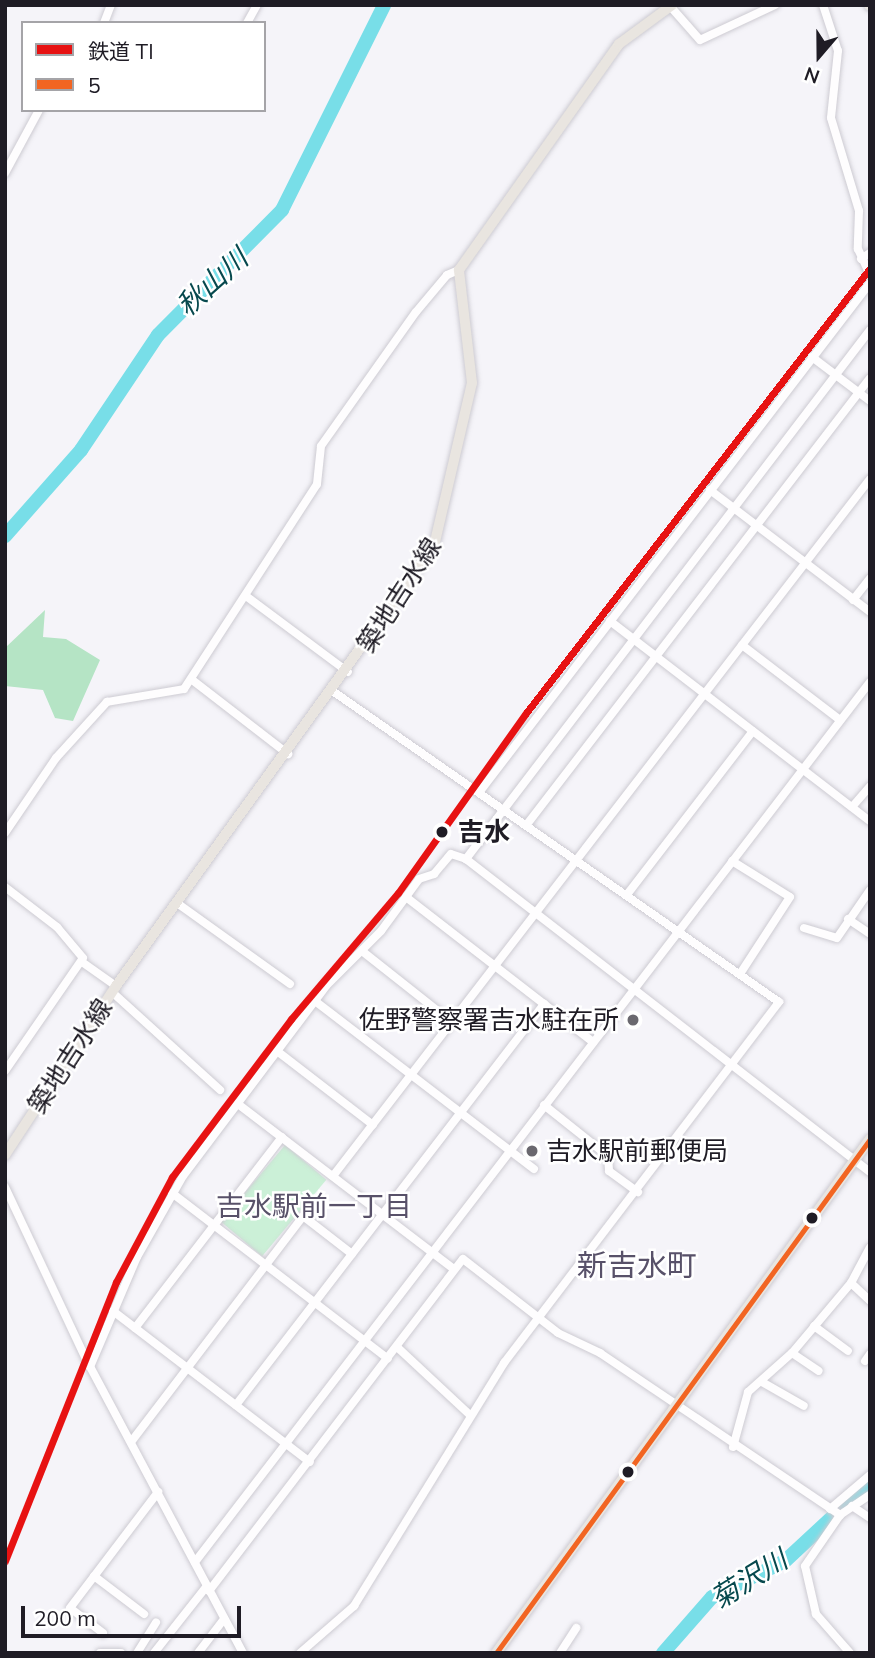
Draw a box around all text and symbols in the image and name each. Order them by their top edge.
legend [21,21,266,112]
north arrow [784,21,854,91]
text: 鉄道 TI [88,38,154,64]
text: N [801,62,823,89]
text: 5 [88,72,101,98]
water label: 秋山川 [170,241,254,323]
street label: 築地吉水線 [351,532,447,658]
place label: 吉水 [458,816,510,848]
marker: 吉水 [432,822,452,842]
street label: 築地吉水線 [22,993,118,1119]
place label: 佐野警察署吉水駐在所 [359,1004,619,1036]
marker: 佐野警察署吉水駐在所 [625,1012,641,1028]
place label: 吉水駅前郵便局 [546,1135,728,1167]
marker: 吉水駅前郵便局 [524,1143,540,1159]
district label: 吉水駅前一丁目 [216,1189,412,1223]
unlabelled marker [805,1211,819,1225]
district label: 新吉水町 [577,1247,697,1283]
unlabelled marker [621,1465,635,1479]
water label: 菊沢川 [704,1542,794,1616]
scale bar [24,1592,245,1636]
text: 200 m [34,1605,96,1631]

